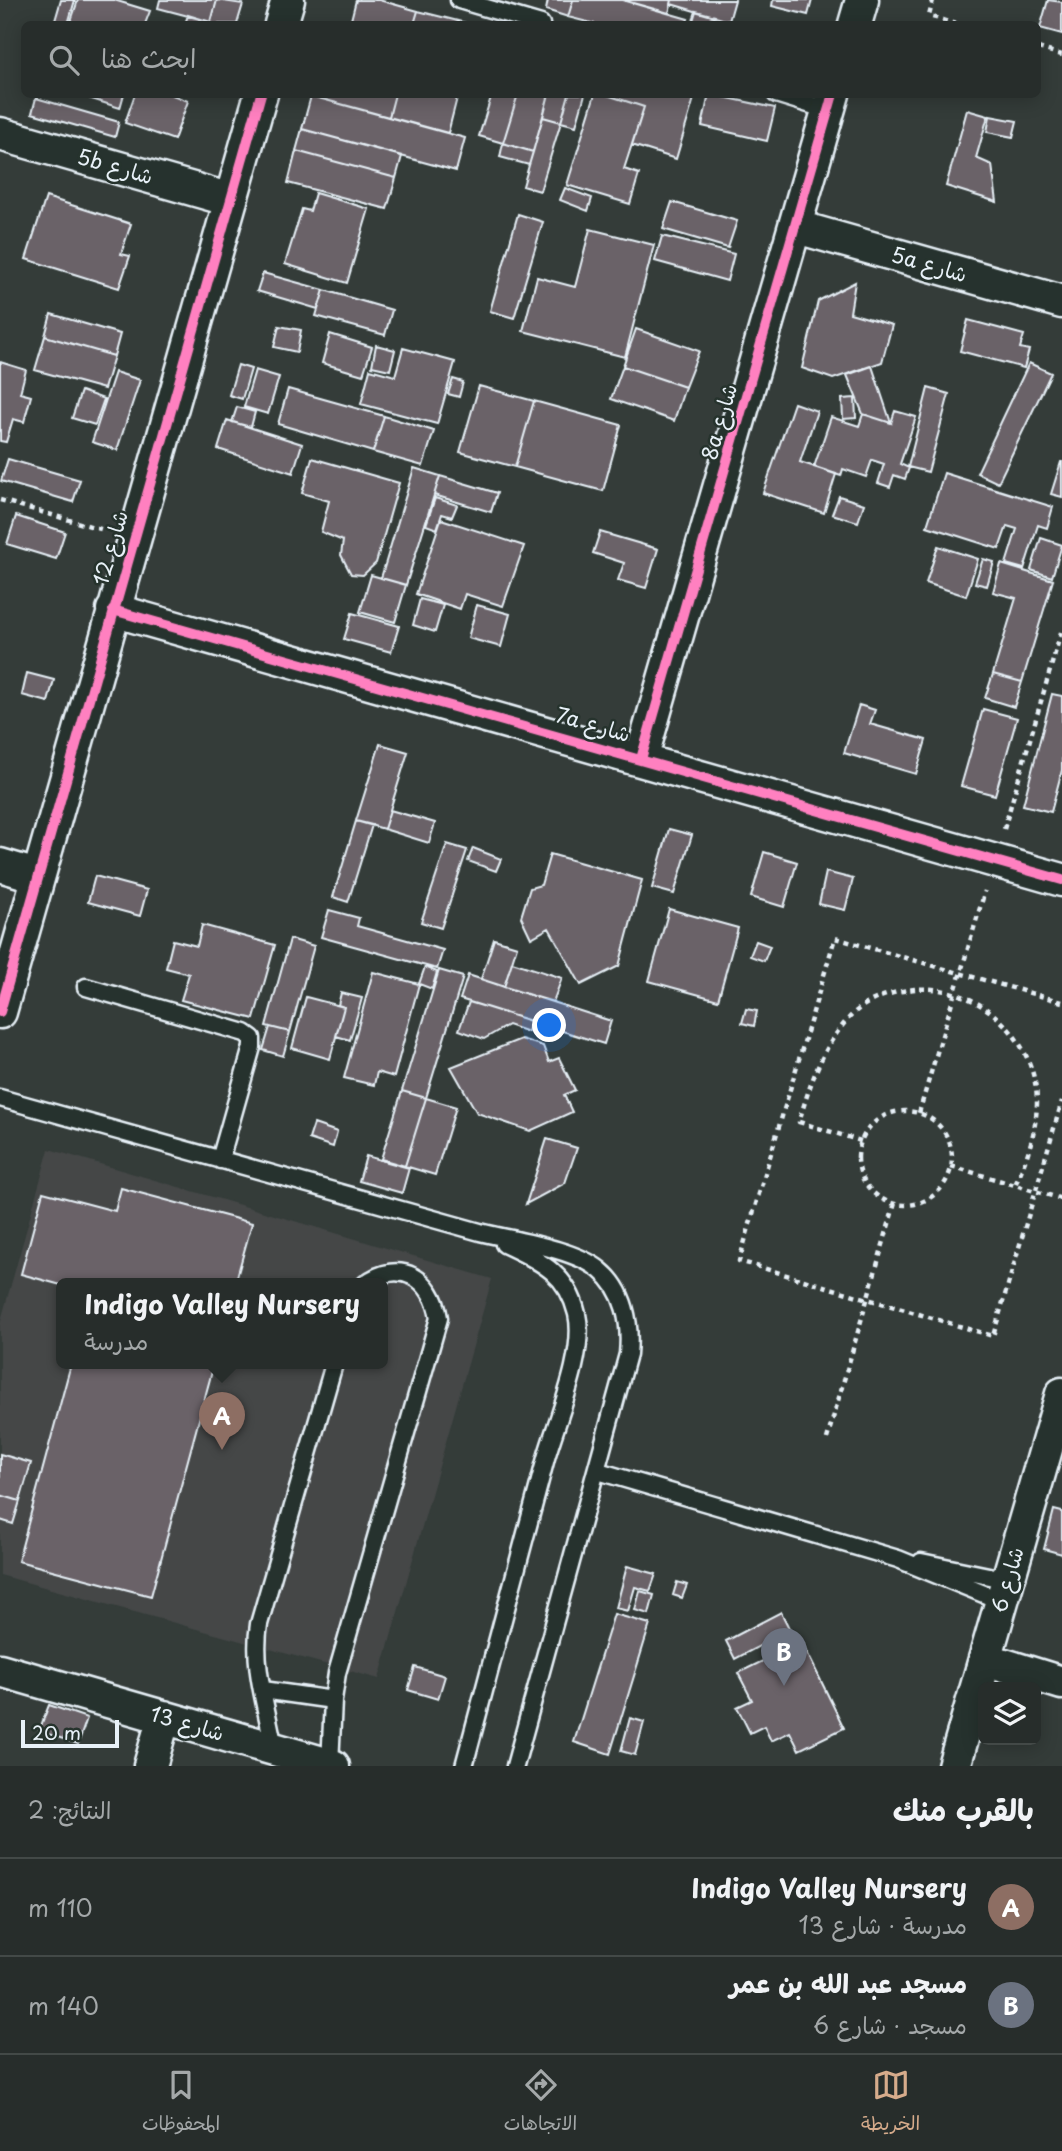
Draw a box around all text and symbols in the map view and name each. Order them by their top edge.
search box [21,21,1041,98]
text: ابحث هنا [101,38,196,77]
icon: search [45,41,83,79]
street label: 5b شارع [74,139,157,192]
street label: 5a شارع [887,237,971,290]
street label: 8a شارع [692,379,745,464]
street label: شارع 12 [83,506,136,589]
street label: 7a شارع [552,697,634,750]
your location [532,1008,566,1042]
popup [56,1278,388,1369]
text: Indigo Valley Nursery [84,1284,360,1323]
text: مدرسة [84,1323,148,1358]
pin: A [199,1392,245,1450]
street label: شارع 6 [981,1543,1032,1616]
pin: B [761,1628,807,1686]
map controls [978,1682,1041,1745]
button: layers [978,1682,1041,1745]
street label: شارع 13 [147,1696,228,1749]
scale bar [21,1717,119,1749]
text: 20 m [32,1718,81,1746]
text: بالقرب منك [893,1786,1034,1831]
text: النتائج: 2 [28,1792,111,1827]
text: Indigo Valley Nursery [691,1868,967,1907]
text: 110 m [28,1890,93,1925]
text: A [1002,1890,1020,1925]
text: مدرسة · شارع 13 [799,1907,967,1942]
text: مسجد عبد الله بن عمر [730,1963,967,2002]
text: 140 m [28,1988,99,2023]
text: B [1003,1988,1019,2023]
text: مسجد · شارع 6 [813,2007,967,2042]
tab: المحفوظات [142,2066,220,2140]
tab: الاتجاهات [504,2066,577,2140]
tab: الخريطة [861,2066,920,2140]

